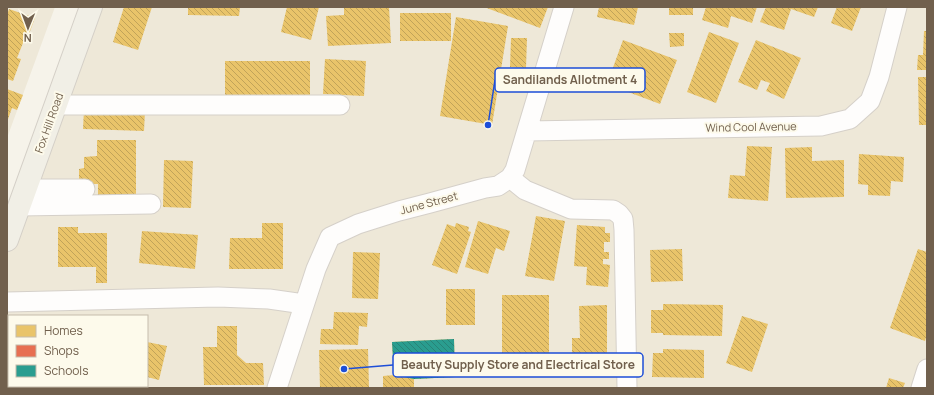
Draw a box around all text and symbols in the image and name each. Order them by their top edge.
north arrow [8,8,48,48]
text: N [24,31,32,46]
callout: Sandilands Allotment 4 [495,68,645,92]
text: Sandilands Allotment 4 [503,71,637,88]
street label: Fox Hill Road [31,91,66,155]
street label: Wind Cool Avenue [705,118,797,135]
street label: June Street [398,188,459,217]
legend [8,315,148,387]
text: Homes [44,322,83,339]
text: Shops [44,342,79,359]
callout: Beauty Supply Store and Electrical Store [393,353,643,377]
text: Beauty Supply Store and Electrical Store [401,356,635,373]
text: Schools [44,362,88,379]

